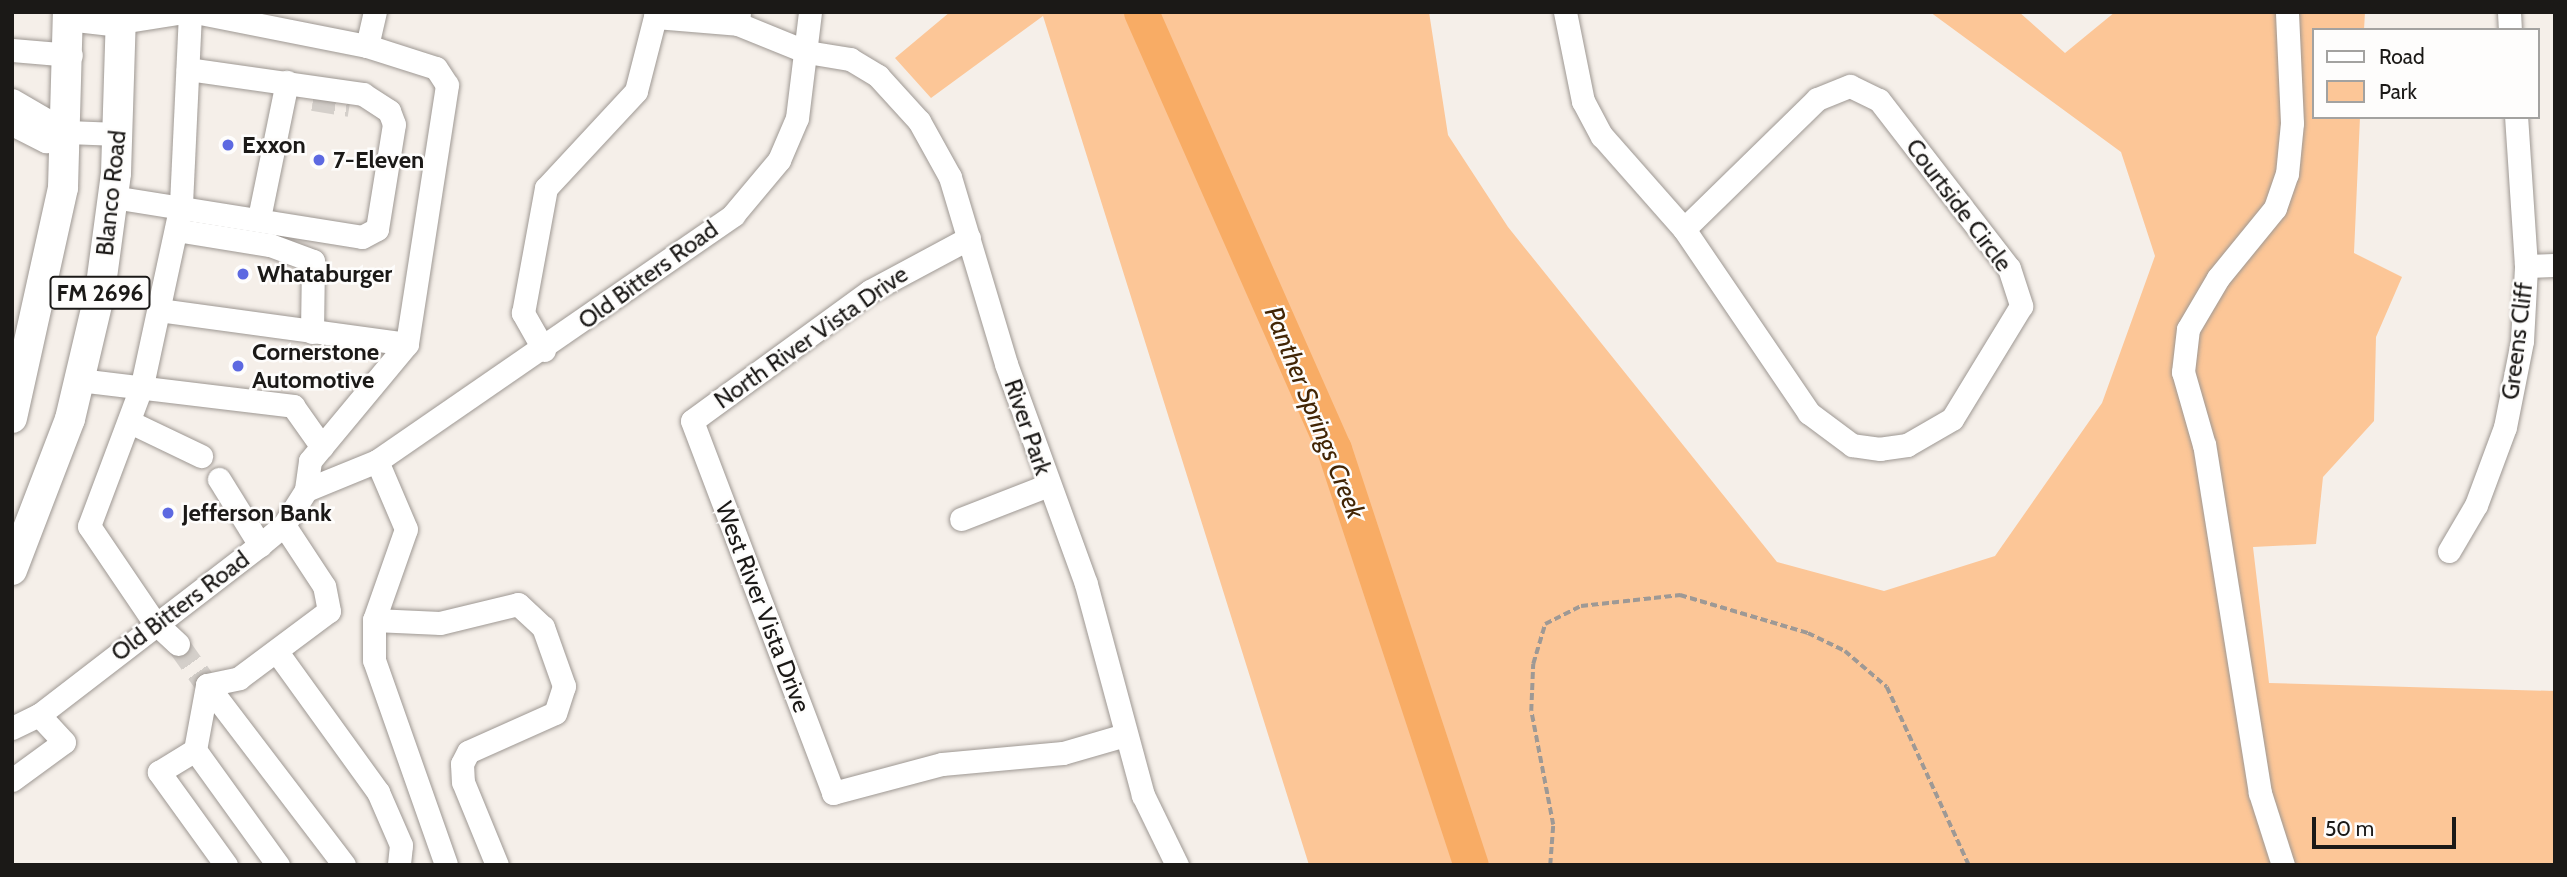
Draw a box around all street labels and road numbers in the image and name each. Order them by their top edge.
street label: Blanco Road [90,129,132,257]
street label: Courtside Circle [1900,133,2018,277]
street label: Old Bitters Road [573,215,723,335]
street label: North River Vista Drive [709,259,913,415]
road number: FM 2696 [49,274,151,312]
street label: Greens Cliff [2496,281,2538,401]
street label: River Park [998,375,1058,479]
street label: West River Vista Drive [710,498,816,716]
street label: Old Bitters Road [105,545,255,667]

